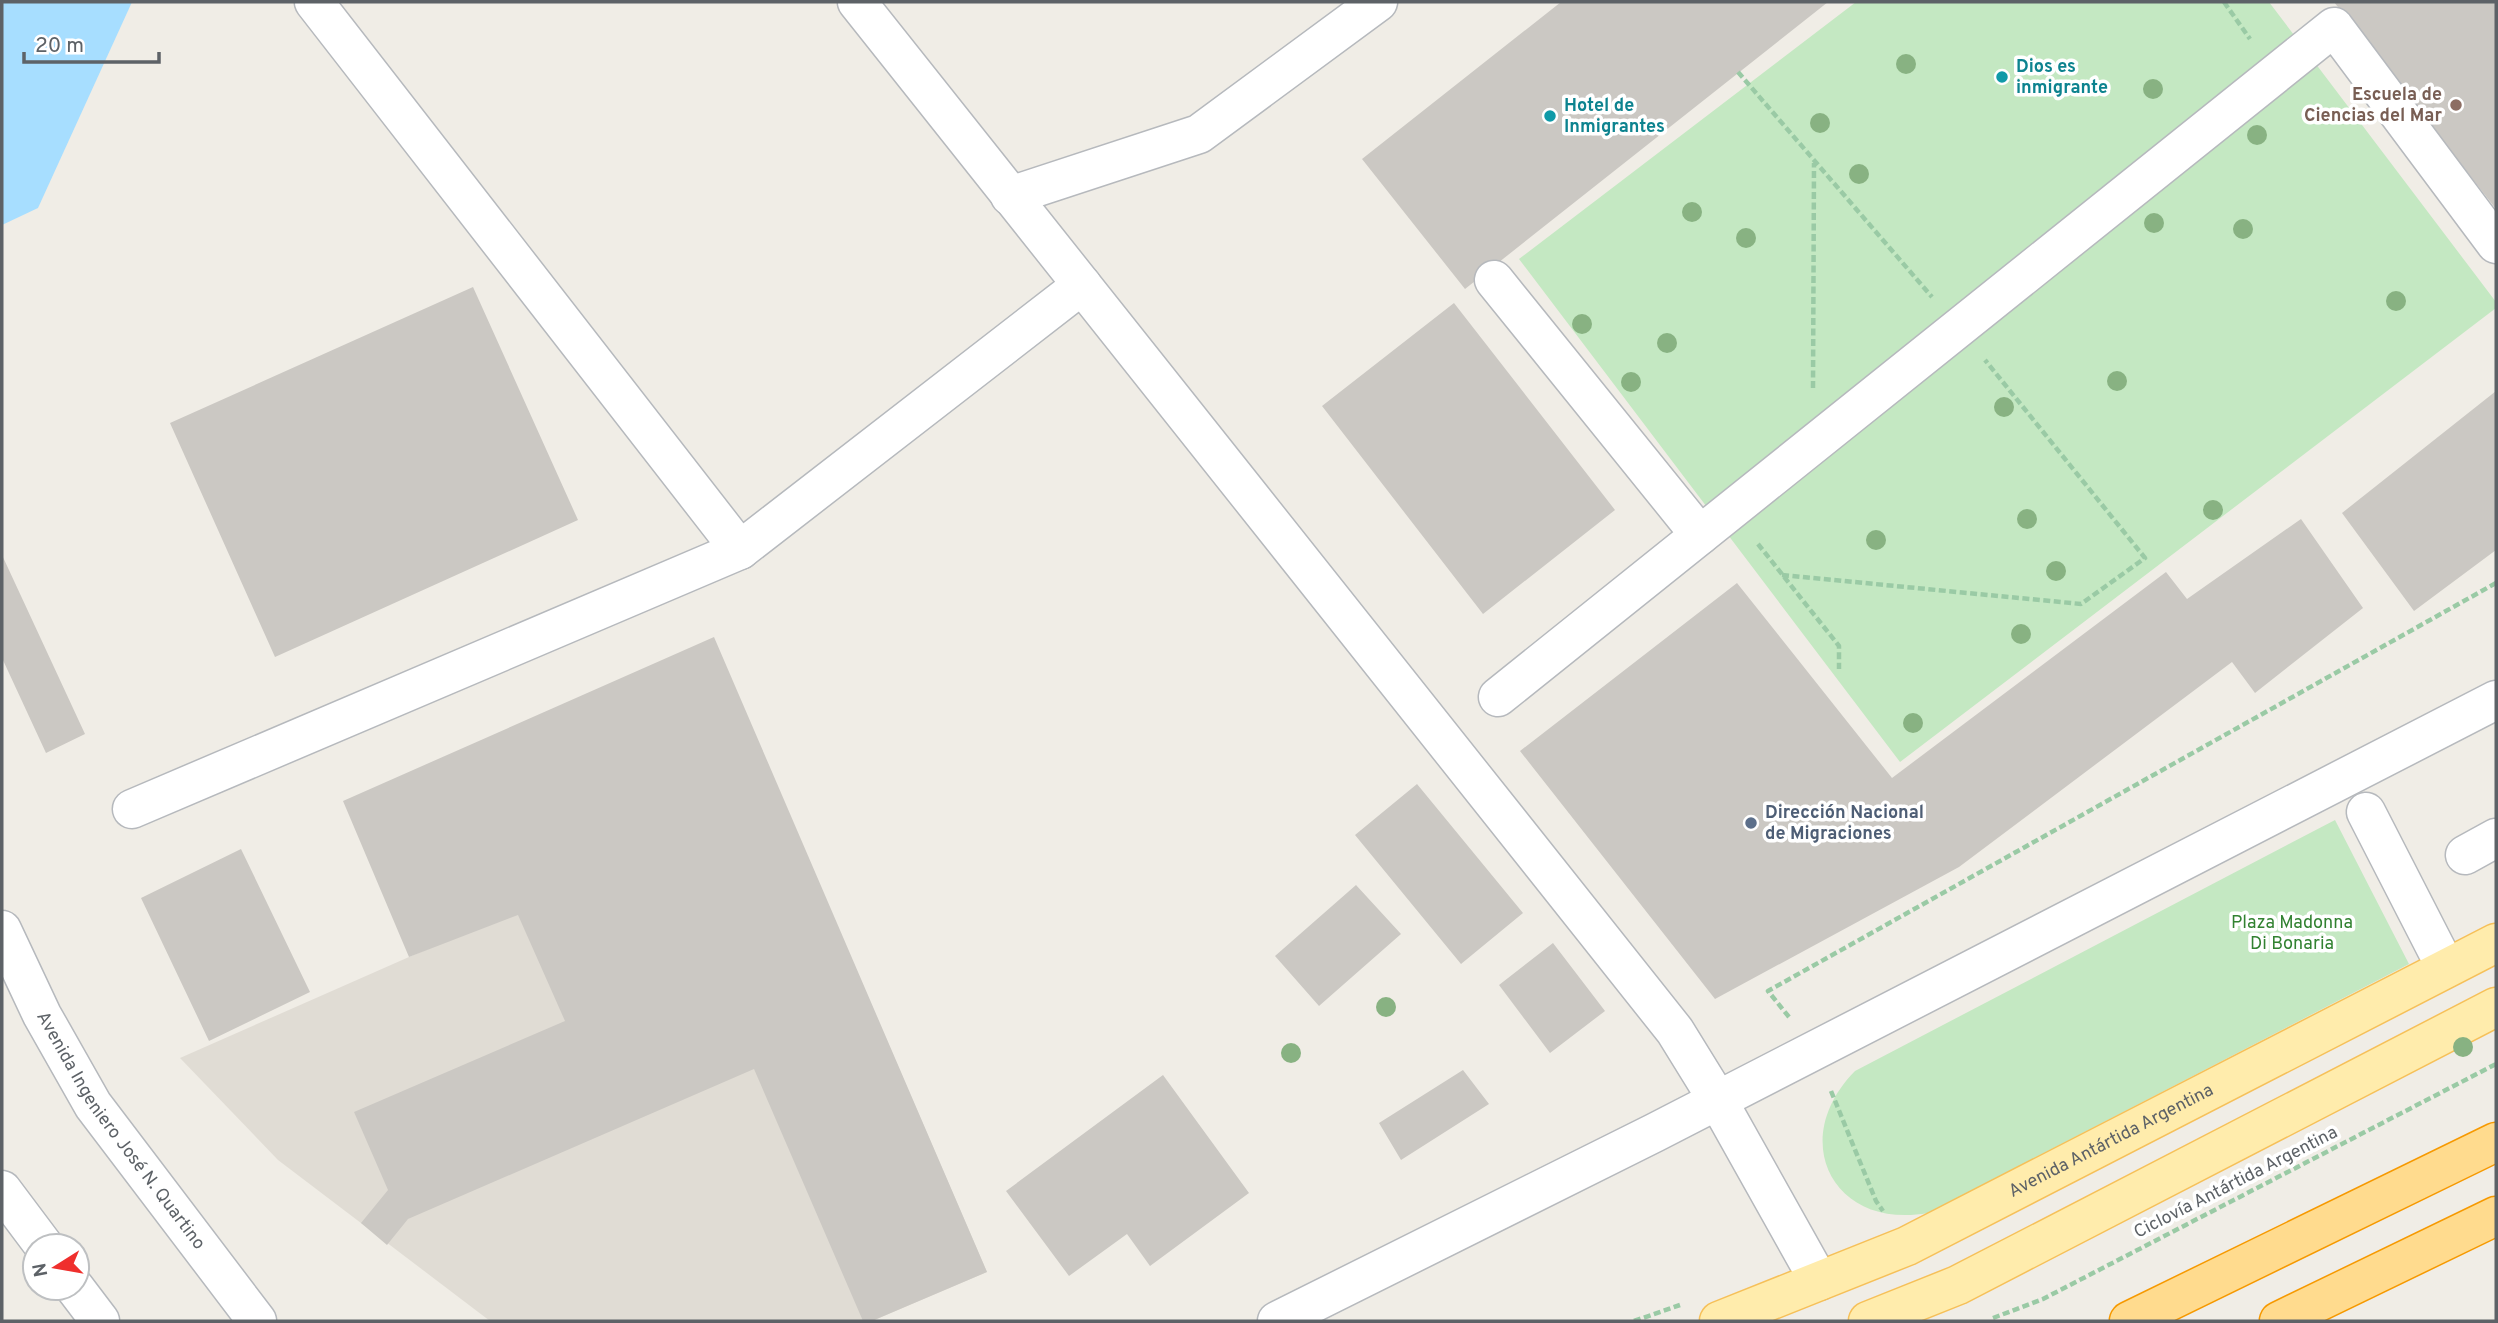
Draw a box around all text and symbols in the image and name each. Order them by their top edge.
scale bar [24,21,159,65]
text: 20 m [35,33,84,60]
place label: Dios es inmigrante [2016,56,2108,100]
marker: Dios es inmigrante [1994,69,2010,85]
place label: Escuela de Ciencias del Mar [2304,84,2442,128]
place label: Hotel de Inmigrantes [1564,95,1665,139]
marker: Escuela de Ciencias del Mar [2448,97,2464,113]
marker: Hotel de Inmigrantes [1542,108,1558,124]
place label: Dirección Nacional de Migraciones [1765,802,1924,846]
marker: Dirección Nacional de Migraciones [1743,815,1759,831]
park label: Plaza Madonna Di Bonaria [2231,912,2353,956]
street label: Avenida Ingeniero José N. Quartino [31,1007,210,1254]
street label: Avenida Antártida Argentina [2005,1079,2217,1203]
street label: Ciclovía Antártida Argentina [2130,1122,2342,1244]
north arrow [21,1232,91,1302]
text: N [28,1261,54,1279]

